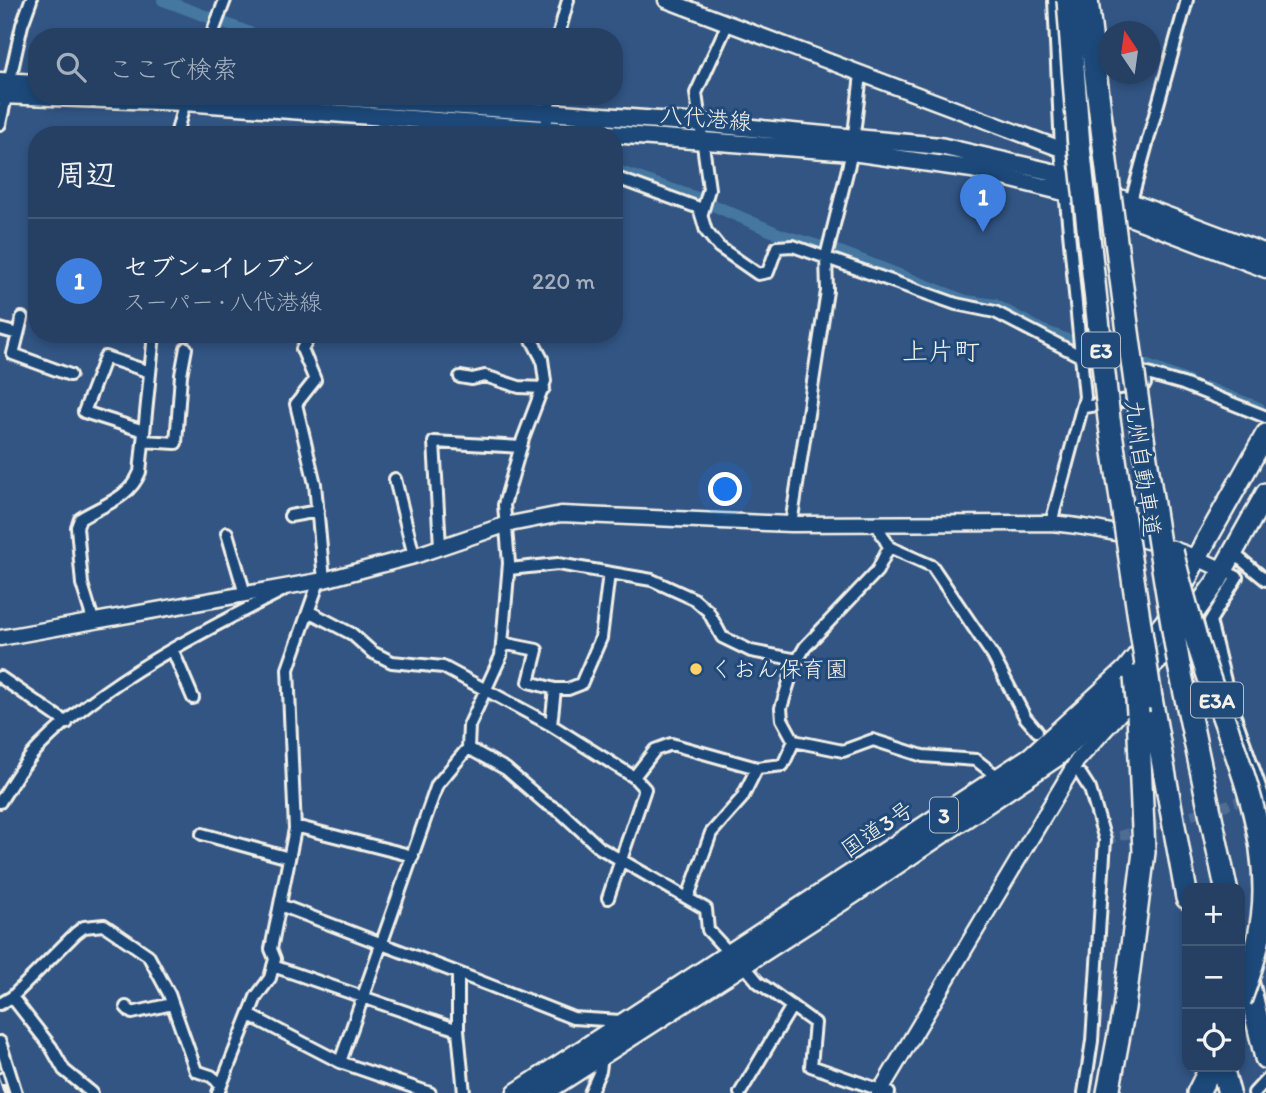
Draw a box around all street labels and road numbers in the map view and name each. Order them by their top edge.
street label: 八代港線 [659,100,753,136]
road number: E3 [1082,332,1120,368]
street label: 九州自動車道 [1120,398,1166,538]
road number: E3A [1191,682,1243,718]
street label: 国道3号 [835,795,919,863]
road number: 3 [930,798,958,832]

